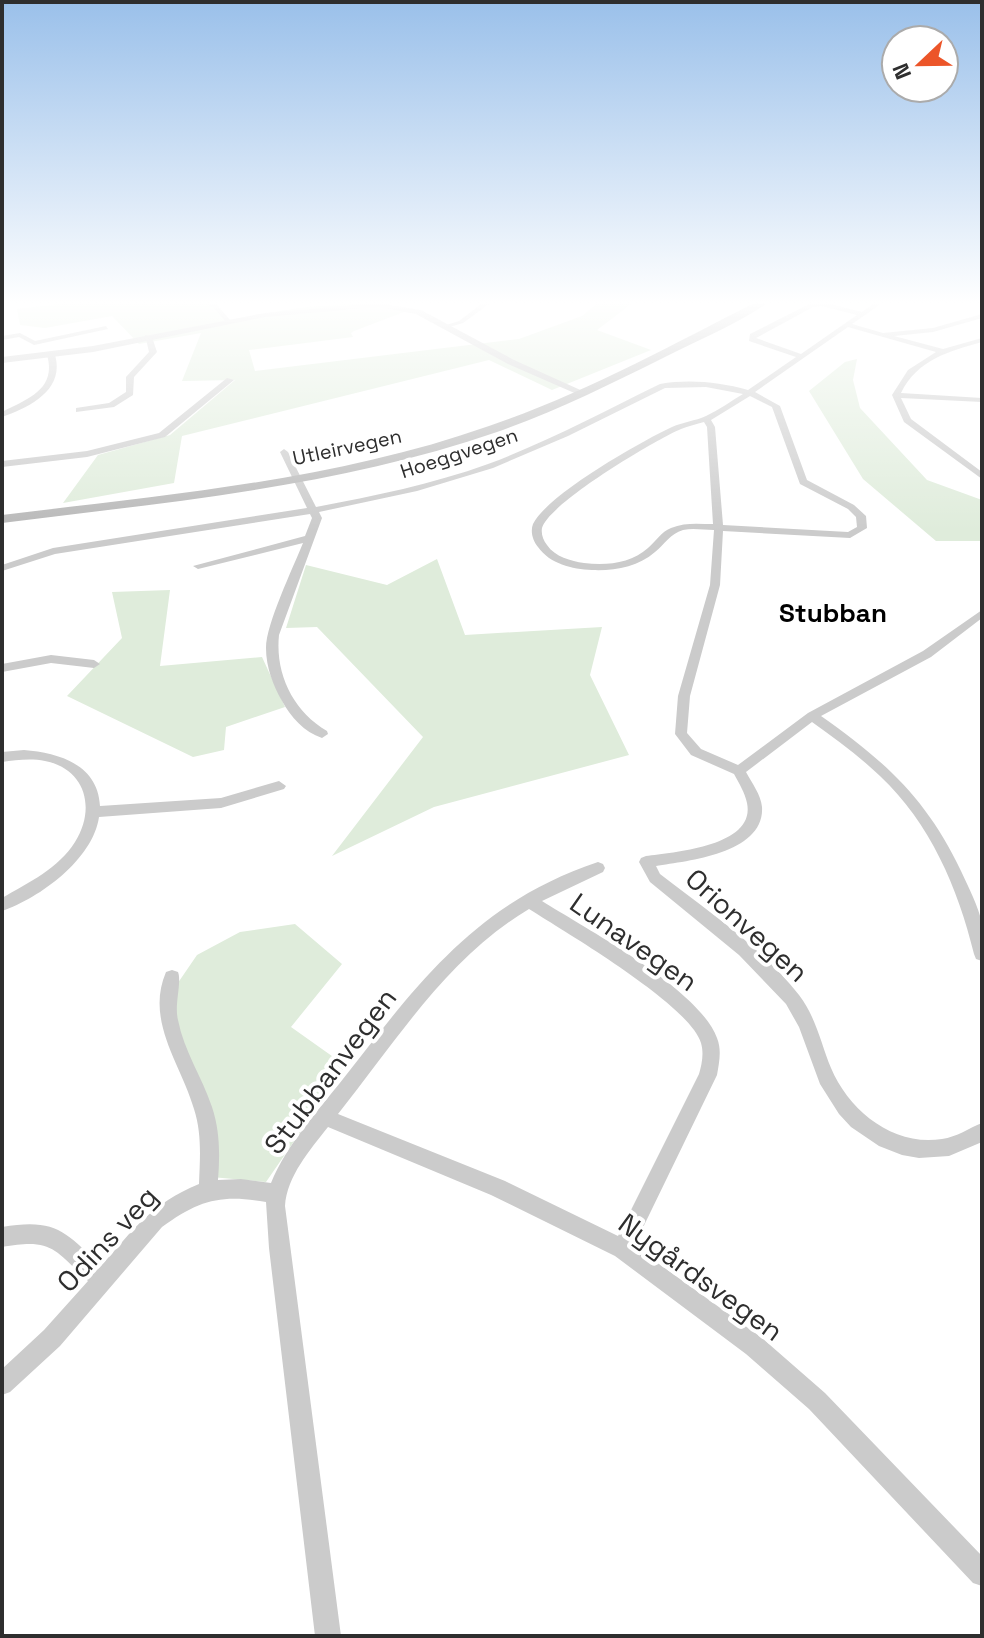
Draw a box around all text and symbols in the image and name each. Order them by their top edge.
north arrow [880,24,960,104]
text: N [886,59,917,84]
street label: Hoeggvegen [397,422,521,484]
street label: Utleirvegen [290,423,404,471]
district label: Stubban [779,596,887,630]
street label: Orionvegen [678,860,816,990]
street label: Lunavegen [563,885,705,999]
street label: Stubbanvegen [256,981,404,1161]
street label: Odins veg [49,1179,165,1299]
street label: Nygårdsvegen [612,1205,790,1349]

